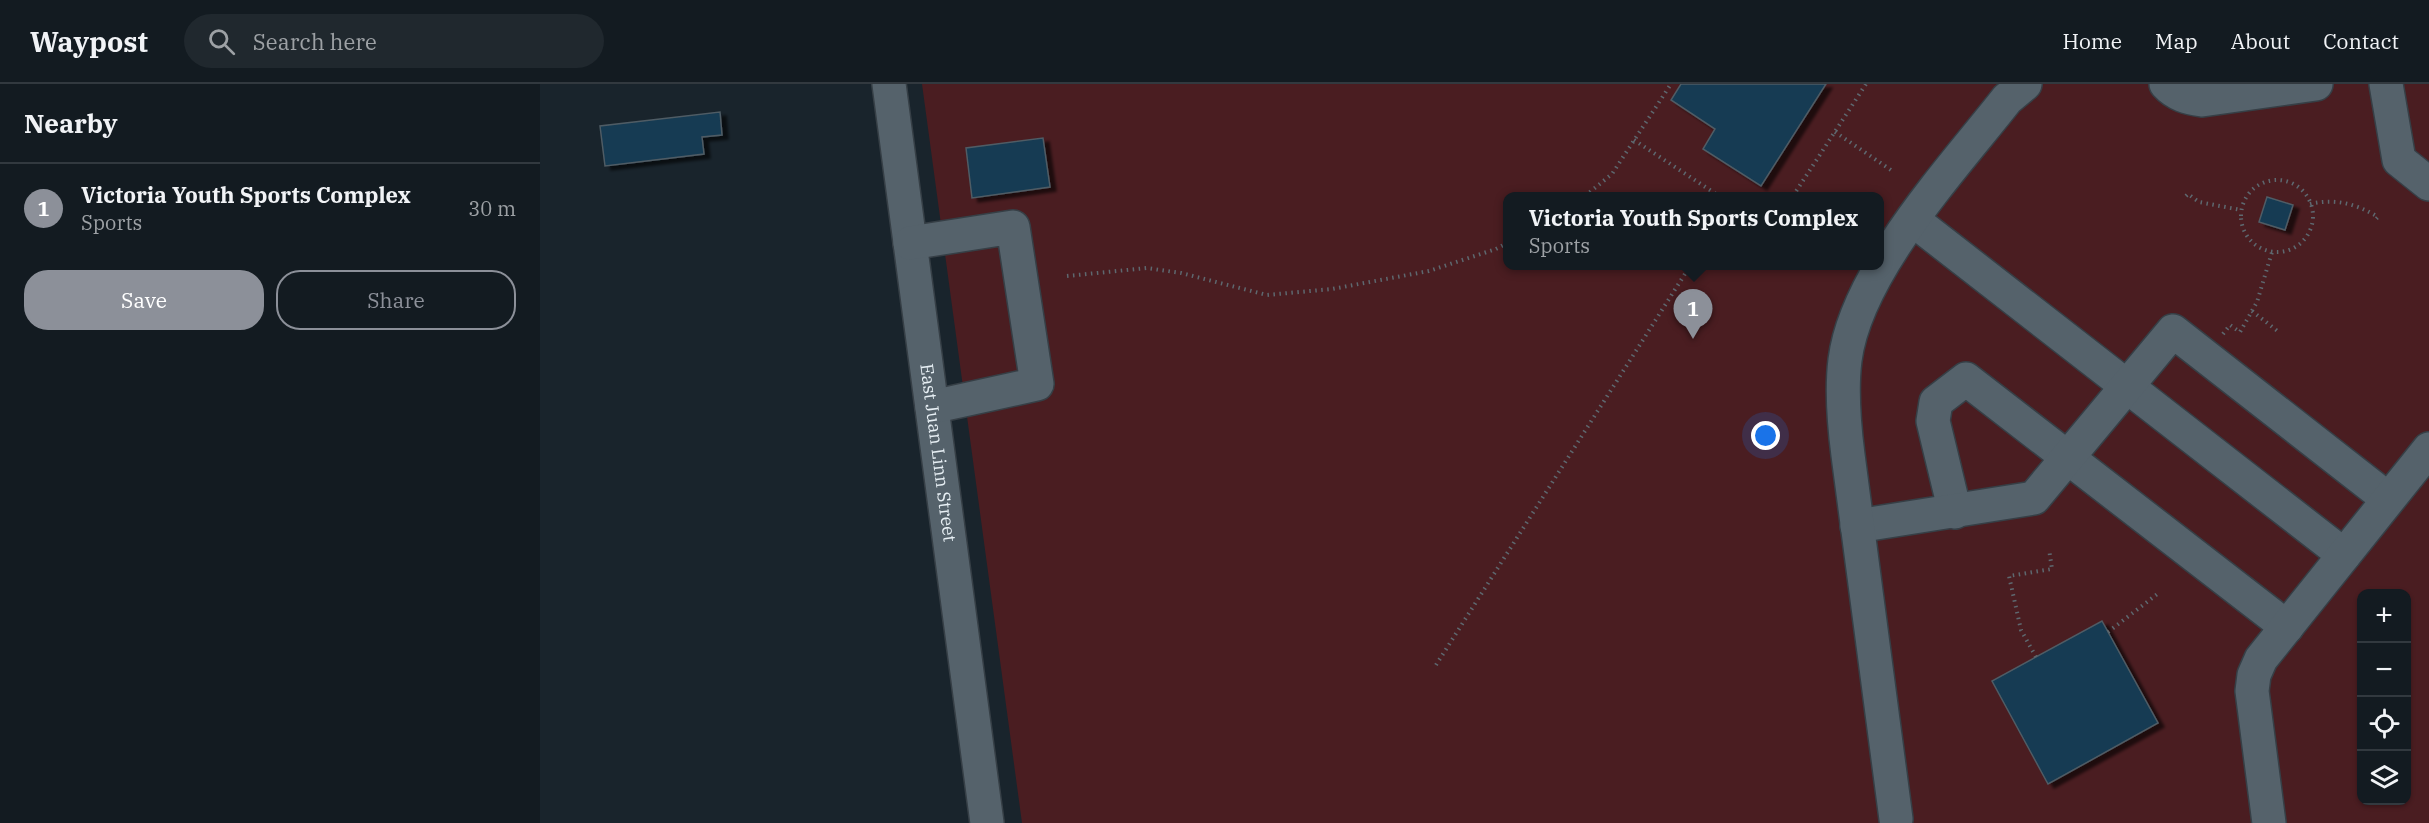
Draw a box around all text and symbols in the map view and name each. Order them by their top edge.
search box [184,14,604,68]
text: Waypost [30,23,148,60]
icon: search [205,25,238,58]
text: Search here [253,27,377,56]
text: Home [2062,27,2122,55]
text: Map [2155,27,2198,55]
text: About [2231,27,2290,55]
text: Contact [2323,27,2399,55]
text: Nearby [24,106,118,140]
text: Victoria Youth Sports Complex [81,180,411,209]
popup [1503,192,1884,270]
text: 1 [38,195,50,222]
text: 30 m [468,195,516,222]
text: Victoria Youth Sports Complex [1529,203,1858,232]
text: Sports [81,209,142,236]
text: Sports [1529,232,1590,259]
button: Save [24,270,264,330]
button: Share [276,270,516,330]
pin: 1 [1674,290,1712,339]
street label: East Juan Linn Street [915,362,962,543]
your location [1751,421,1780,450]
map controls [2357,589,2411,805]
button: + [2357,589,2411,643]
button: − [2357,643,2411,697]
button: locate [2357,697,2411,751]
button: layers [2357,751,2411,805]

